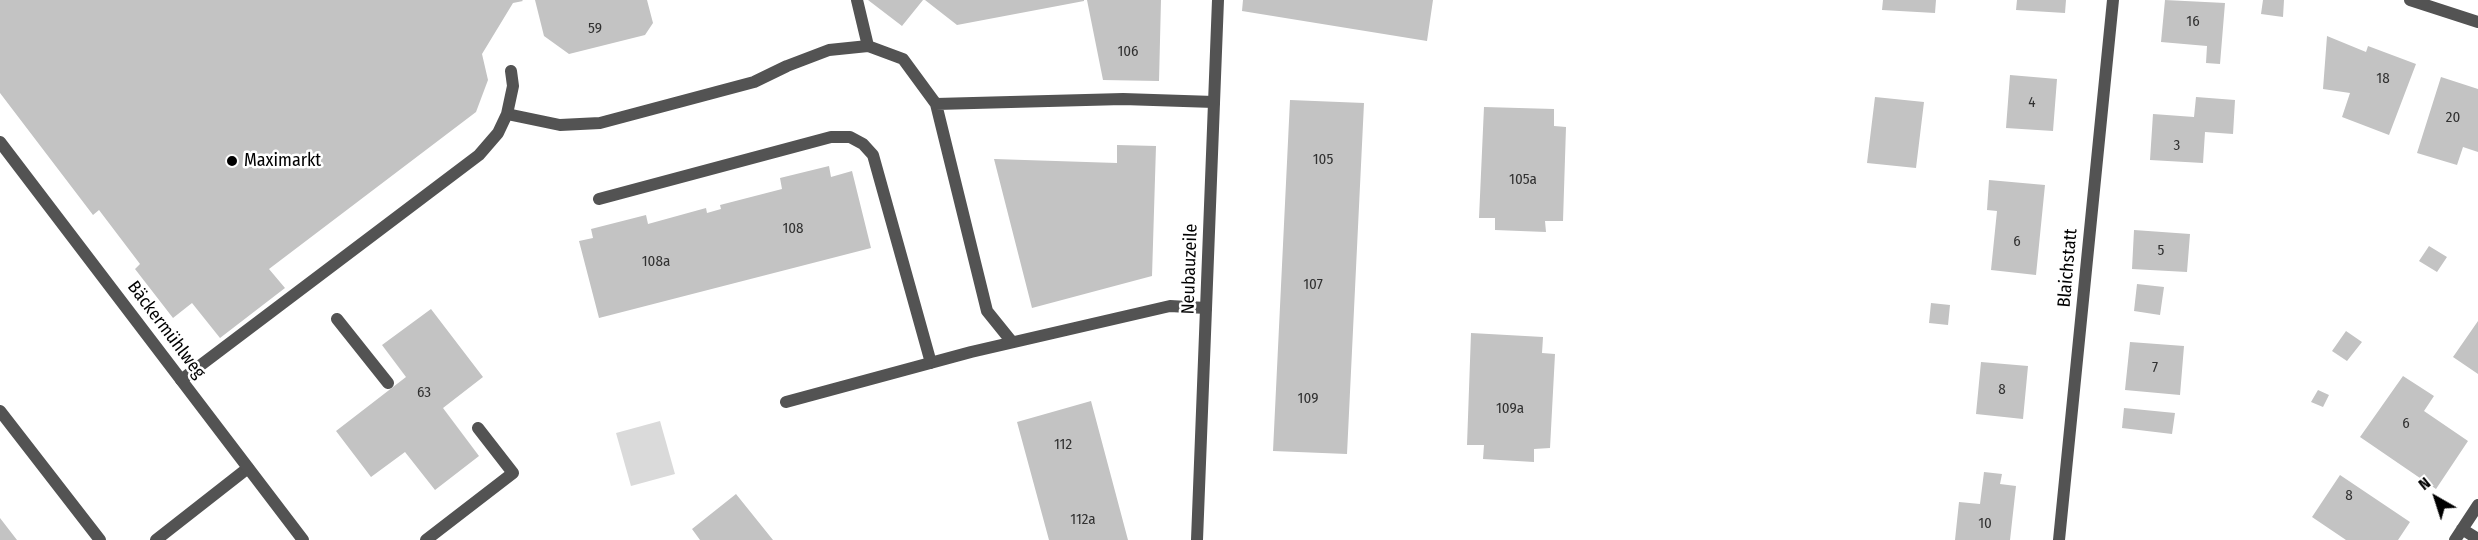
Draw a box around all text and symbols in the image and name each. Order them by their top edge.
house number: 16 [2186,13,2200,31]
house number: 59 [588,20,602,38]
house number: 106 [1117,43,1139,61]
house number: 18 [2376,70,2390,88]
house number: 4 [2028,94,2036,112]
house number: 20 [2446,109,2460,127]
house number: 3 [2174,137,2180,155]
place label: Maximarkt [244,150,321,172]
house number: 105 [1313,151,1333,169]
marker: Maximarkt [225,154,239,168]
house number: 105a [1509,171,1537,189]
house number: 108 [782,220,804,238]
street label: Neubauzeile [1178,223,1202,315]
street label: Blaichstatt [2054,228,2082,308]
house number: 6 [2013,233,2021,251]
house number: 5 [2158,242,2164,260]
house number: 108a [642,253,670,271]
house number: 107 [1303,276,1323,294]
street label: Bäckermühlweg [122,277,210,383]
house number: 7 [2152,359,2158,377]
house number: 8 [1998,381,2006,399]
house number: 63 [417,384,431,402]
house number: 109 [1298,390,1318,408]
house number: 109a [1496,400,1524,418]
house number: 6 [2402,415,2410,433]
house number: 112 [1054,436,1072,454]
north arrow [2406,468,2466,528]
text: N [2415,473,2434,494]
house number: 8 [2345,487,2353,505]
house number: 112a [1070,511,1096,529]
house number: 10 [1978,515,1992,533]

